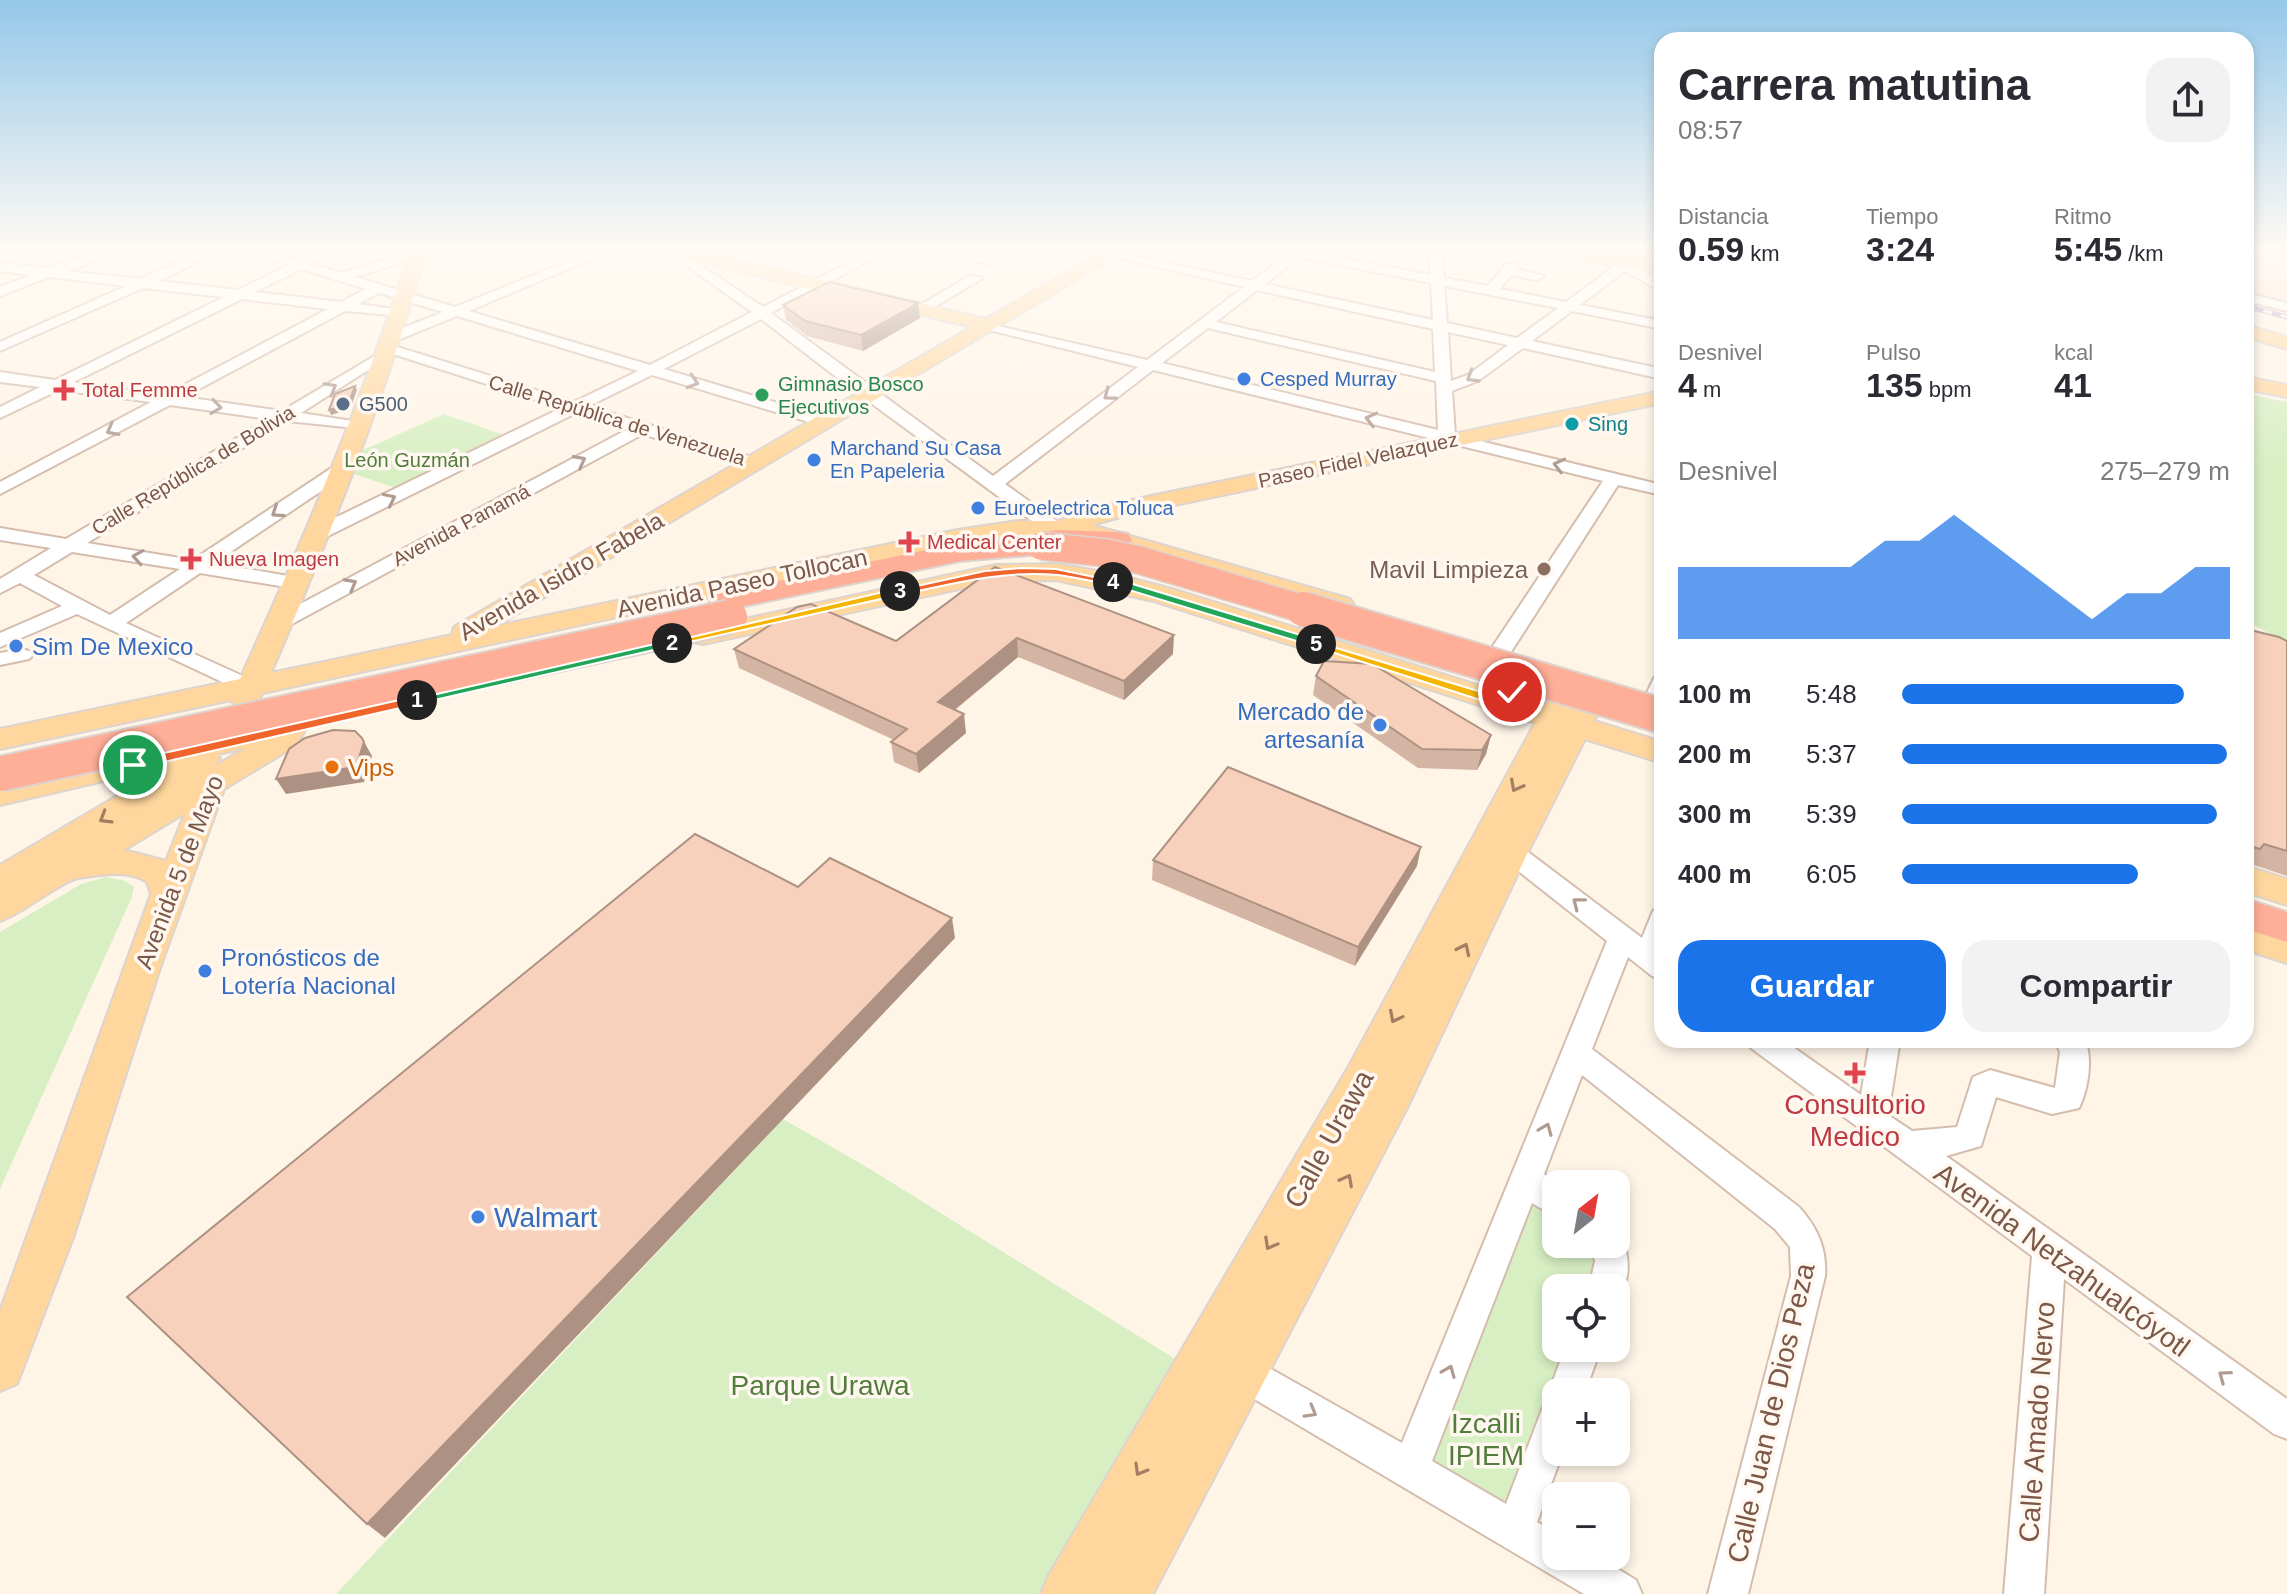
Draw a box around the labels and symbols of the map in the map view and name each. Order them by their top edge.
one-way arrow [1466,367,1481,383]
place label: Cesped Murray [1260,368,1397,390]
street label: Calle República de Venezuela [486,370,749,470]
marker: Cesped Murray [1235,370,1253,388]
one-way arrow [686,373,700,389]
place label: Gimnasio Bosco Ejecutivos [778,373,924,418]
marker: Total Femme [53,379,75,401]
place label: Total Femme [82,379,198,401]
one-way arrow [322,382,337,398]
marker: Gimnasio Bosco Ejecutivos [753,386,771,404]
one-way arrow [1103,386,1118,400]
place label: G500 [359,393,408,415]
marker: G500 [334,395,352,413]
one-way arrow [209,398,223,415]
street label: Calle República de Bolivia [88,400,299,539]
one-way arrow [1365,411,1378,428]
place label: Sing [1588,413,1628,435]
marker: Sing [1563,415,1581,433]
one-way arrow [106,420,120,436]
street label: Paseo Fidel Velazquez [1256,428,1460,492]
place label: Marchand Su Casa En Papeleria [830,437,1002,482]
park label: León Guzmán [344,449,470,471]
marker: Marchand Su Casa En Papeleria [805,451,823,469]
one-way arrow [571,455,586,471]
one-way arrow [1553,457,1566,474]
street label: Avenida Panamá [389,479,534,570]
one-way arrow [381,493,396,509]
place label: Euroelectrica Toluca [994,497,1175,519]
marker: Euroelectrica Toluca [969,499,987,517]
one-way arrow [271,502,286,517]
street label: Avenida Isidro Fabela [454,506,669,646]
marker: Medical Center [898,531,920,553]
place label: Medical Center [927,531,1062,553]
street label: Avenida Paseo Tollocan [614,543,870,623]
marker: Nueva Imagen [180,548,202,570]
place label: Nueva Imagen [209,548,339,570]
one-way arrow [131,549,145,566]
place label: Mavil Limpieza [1369,556,1529,583]
marker: Mavil Limpieza [1535,560,1553,578]
pin: 4 [1093,562,1133,602]
pin: 3 [880,571,920,611]
one-way arrow [343,579,357,594]
pin: 2 [652,623,692,663]
pin: 5 [1296,624,1336,664]
place label: Sim De Mexico [32,633,193,660]
marker: Sim De Mexico [7,637,25,655]
pin [1478,658,1546,726]
pin: 1 [397,680,437,720]
place label: Mercado de artesanía [1237,698,1365,753]
marker: Mercado de artesanía [1371,716,1389,734]
pin [99,731,167,799]
place label: Vips [348,754,394,781]
marker: Vips [323,758,341,776]
street label: Avenida 5 de Mayo [130,771,228,973]
one-way arrow [1510,778,1525,793]
one-way arrow [99,808,114,824]
one-way arrow [1572,899,1587,913]
one-way arrow [1454,942,1470,957]
place label: Pronósticos de Lotería Nacional [221,944,396,999]
marker: Pronósticos de Lotería Nacional [196,962,214,980]
one-way arrow [1389,1008,1404,1023]
marker: Consultorio Medico [1844,1062,1866,1084]
street label: Calle Urawa [1278,1064,1380,1213]
place label: Consultorio Medico [1784,1089,1926,1152]
one-way arrow [1536,1123,1553,1137]
street label: Avenida Netzahualcóyotl [1928,1157,2196,1363]
north arrow [1542,1170,1630,1258]
one-way arrow [1337,1175,1353,1189]
place label: Walmart [494,1202,597,1233]
marker: Walmart [469,1208,487,1226]
one-way arrow [1264,1236,1280,1250]
street label: Calle Juan de Dios Peza [1721,1260,1821,1566]
street label: Calle Amado Nervo [2013,1301,2061,1543]
one-way arrow [1439,1365,1456,1379]
park label: Parque Urawa [731,1370,910,1401]
one-way arrow [2218,1371,2232,1386]
one-way arrow [1303,1402,1317,1418]
park label: Izcalli IPIEM [1448,1408,1524,1471]
one-way arrow [1134,1461,1150,1476]

